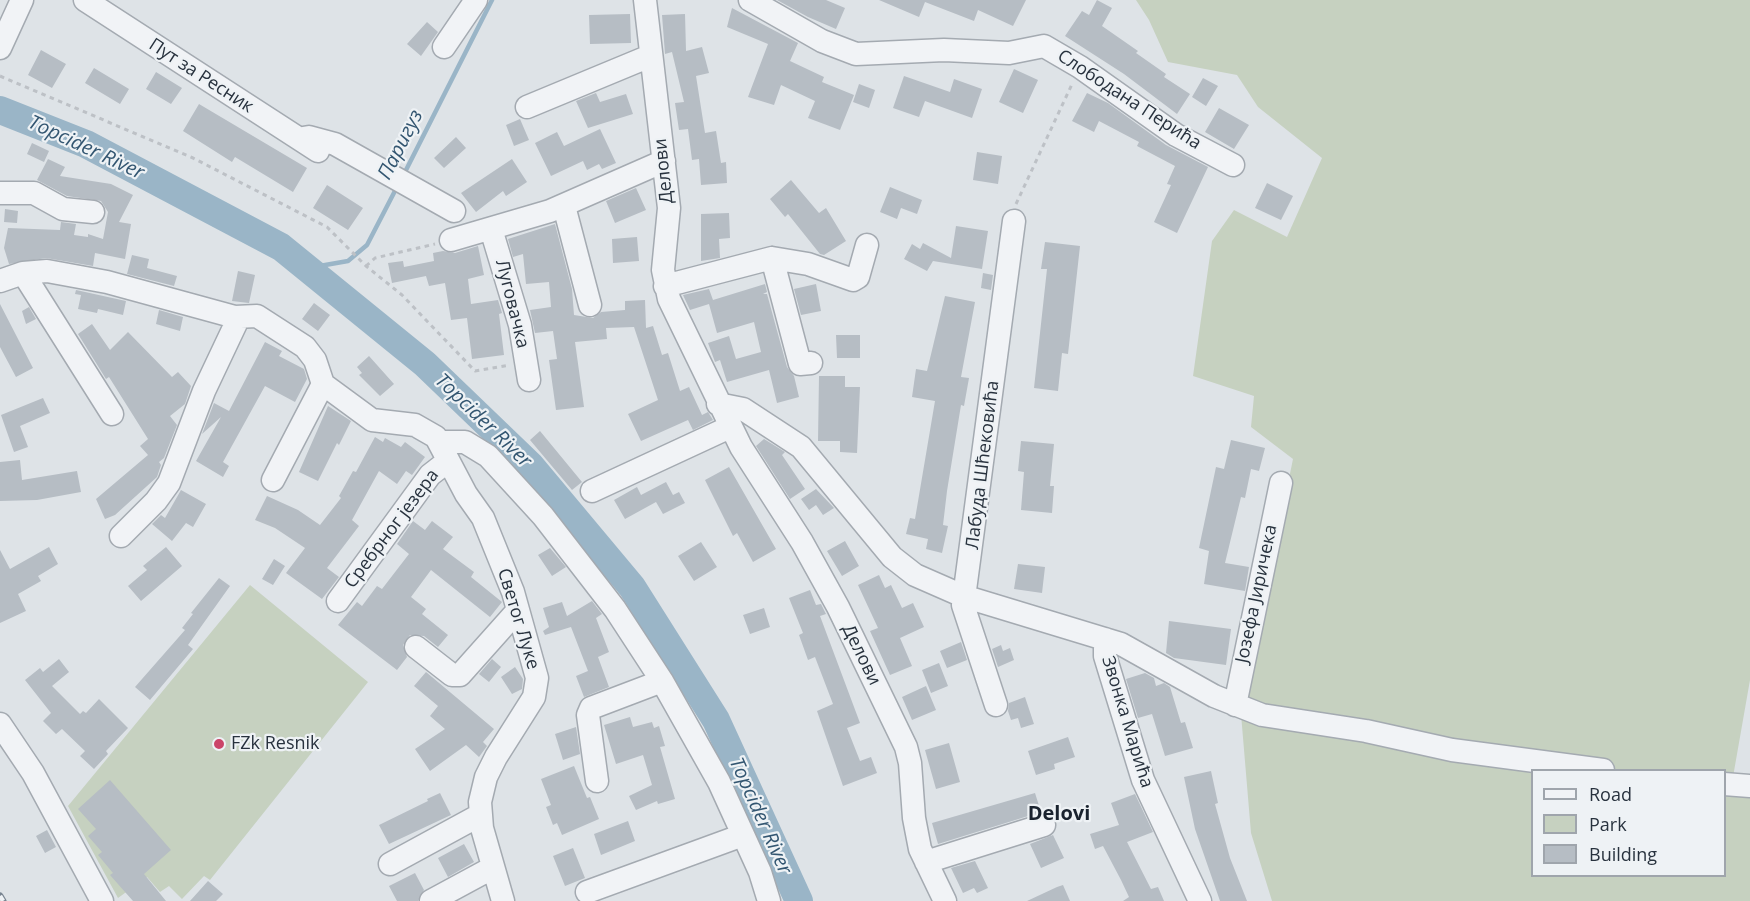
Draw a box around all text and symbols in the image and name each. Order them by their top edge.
street label: Пут за Ресник [145,34,257,118]
street label: Слободана Перића [1053,45,1205,155]
water label: Паригуз [373,106,429,184]
water label: Topcider River [24,111,148,185]
street label: Делови [650,137,678,205]
street label: Луговачка [491,257,533,351]
water label: Topcider River [430,369,536,473]
street label: Лабуда Шћековића [962,379,1004,551]
street label: Сребрног језера [340,465,444,593]
street label: Јозефа Јиричека [1232,523,1282,665]
street label: Светог Луке [492,566,544,672]
street label: Делови [837,621,885,689]
street label: Звонка Марића [1097,653,1157,791]
place label: FZk Resnik [231,733,320,755]
marker: FZk Resnik [212,737,226,751]
water label: Topcider River [724,754,796,878]
legend [1531,769,1726,877]
text: Road [1589,782,1632,806]
district label: Delovi [1028,802,1090,826]
text: Park [1589,812,1627,836]
text: Building [1589,842,1657,866]

